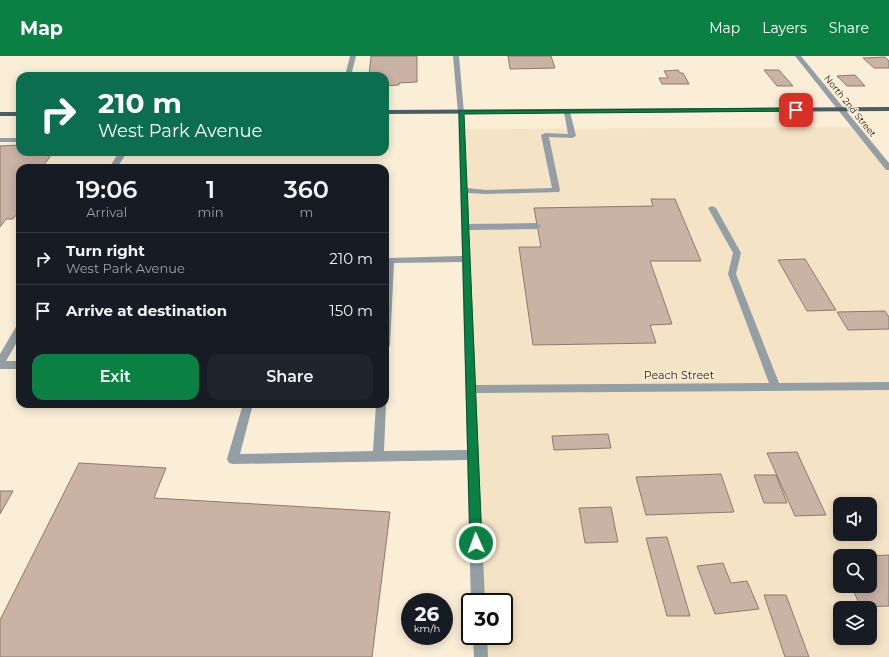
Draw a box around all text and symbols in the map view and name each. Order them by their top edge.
text: Map [20,17,63,40]
text: Map [709,19,740,37]
text: Layers [762,19,807,37]
text: Share [829,19,869,37]
street label: North 2nd Street [822,73,879,139]
text: 210 m [98,86,182,120]
icon: right [32,88,84,140]
pin [779,93,813,127]
icon: arrive [785,99,807,121]
text: West Park Avenue [98,120,262,142]
text: 19:06 [76,175,137,204]
text: 1 [206,175,215,204]
text: 360 [284,175,329,204]
text: Arrival [86,204,127,220]
text: min [198,204,224,220]
text: m [299,204,313,220]
text: Turn right [66,241,145,260]
icon: right [32,248,54,270]
text: 210 m [329,249,373,268]
text: West Park Avenue [66,260,185,276]
icon: arrive [32,300,54,322]
text: Arrive at destination [66,301,227,320]
text: 150 m [329,301,373,320]
button: Exit [32,354,199,400]
button: Share [207,354,373,400]
street label: Peach Street [644,368,715,382]
map controls [833,497,877,645]
button: sound [833,497,877,541]
position arrow [455,522,497,564]
button: search [833,549,877,593]
speed limit sign: 30 [461,593,513,645]
button: layers [833,601,877,645]
text: 26 [415,602,439,626]
text: km/h [414,622,440,635]

